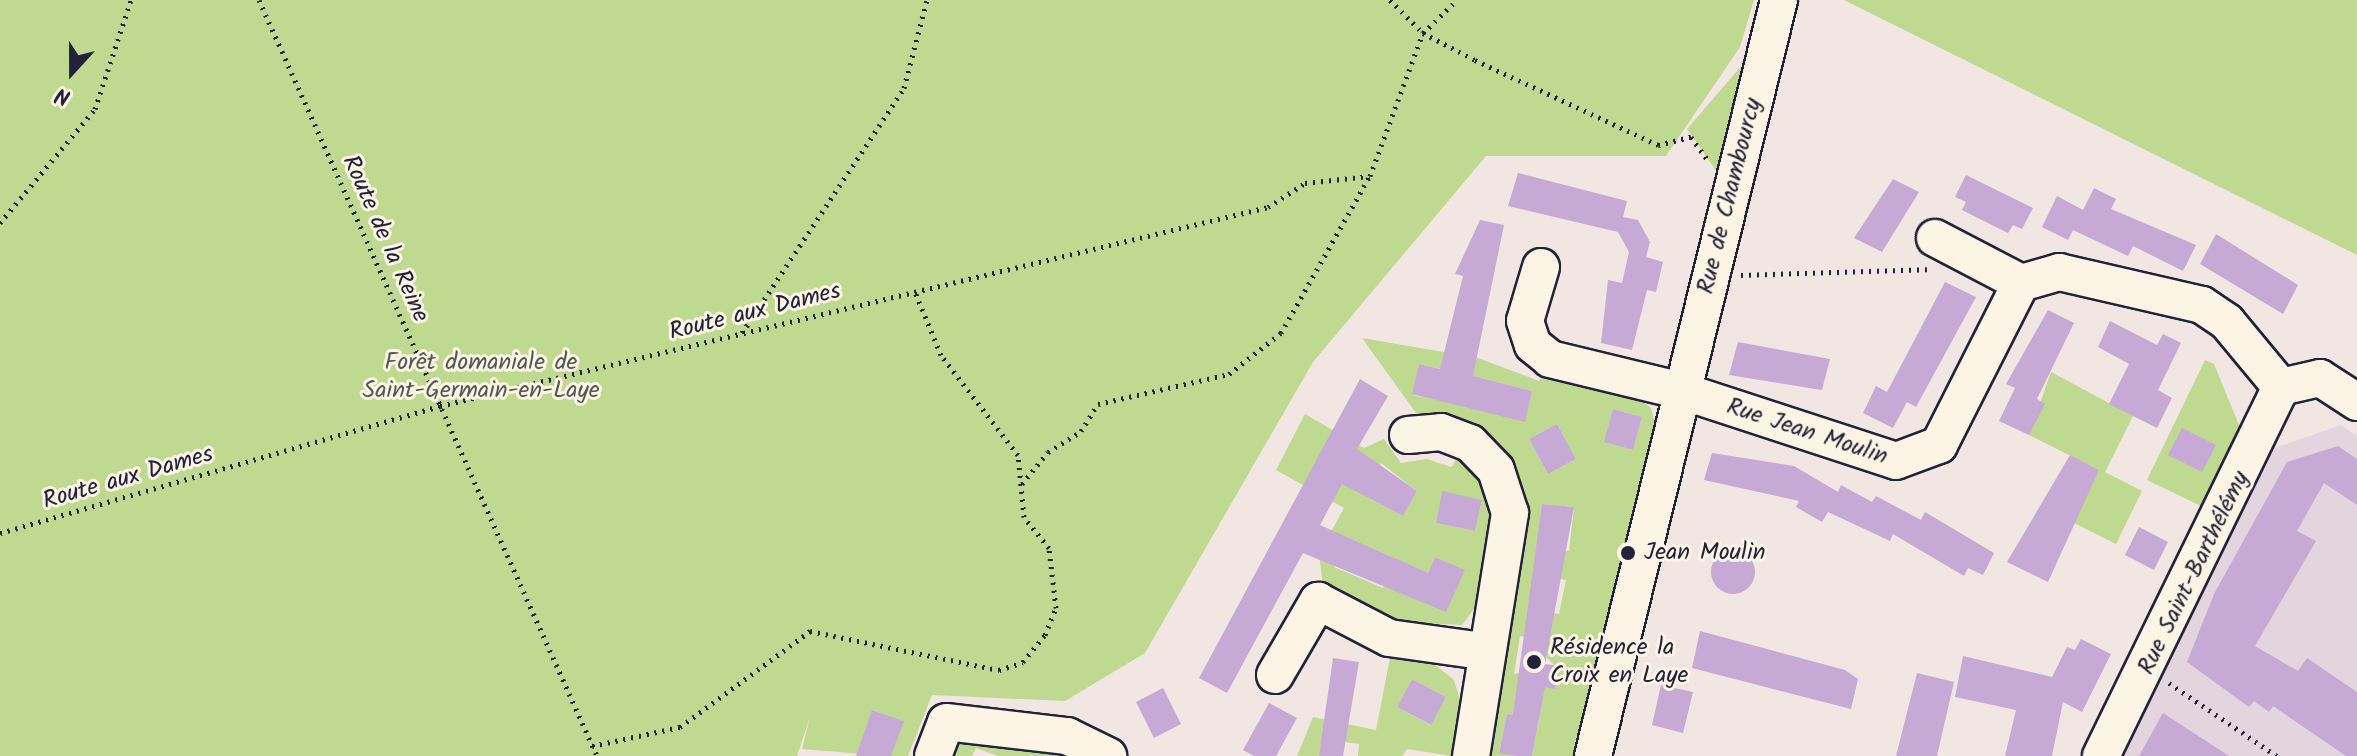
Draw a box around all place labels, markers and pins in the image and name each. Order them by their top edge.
place label: Jean Moulin [1644,539,1765,567]
marker: Jean Moulin [1619,544,1637,562]
place label: Résidence la Croix en Laye [1550,634,1688,690]
marker: Résidence la Croix en Laye [1525,653,1543,671]

